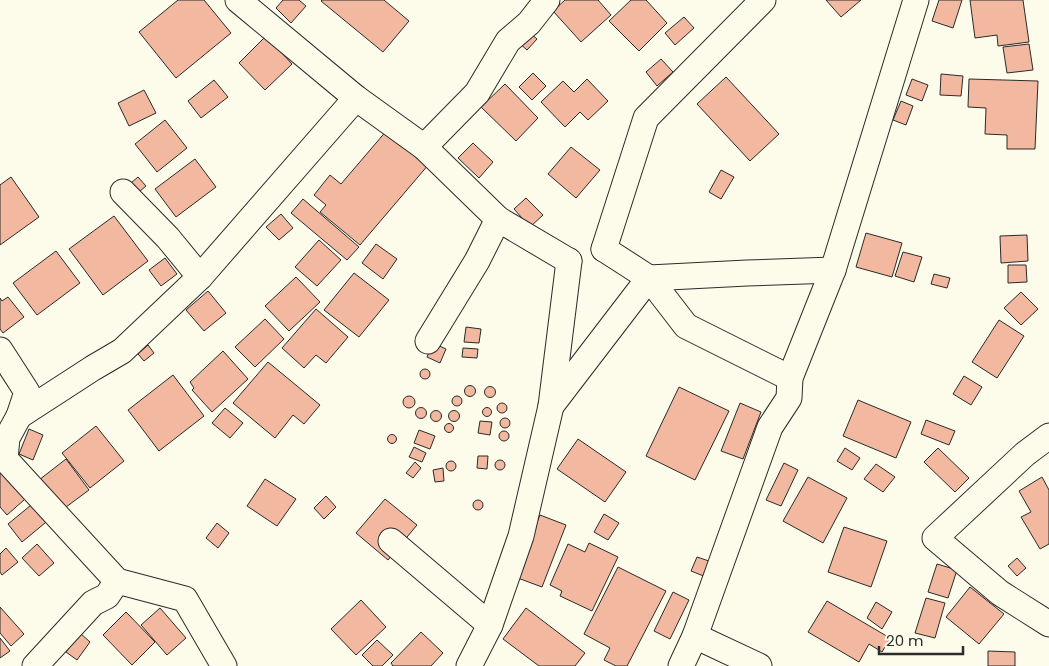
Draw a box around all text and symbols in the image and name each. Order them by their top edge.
scale bar [879,624,963,656]
text: 20 m [886,630,924,651]

